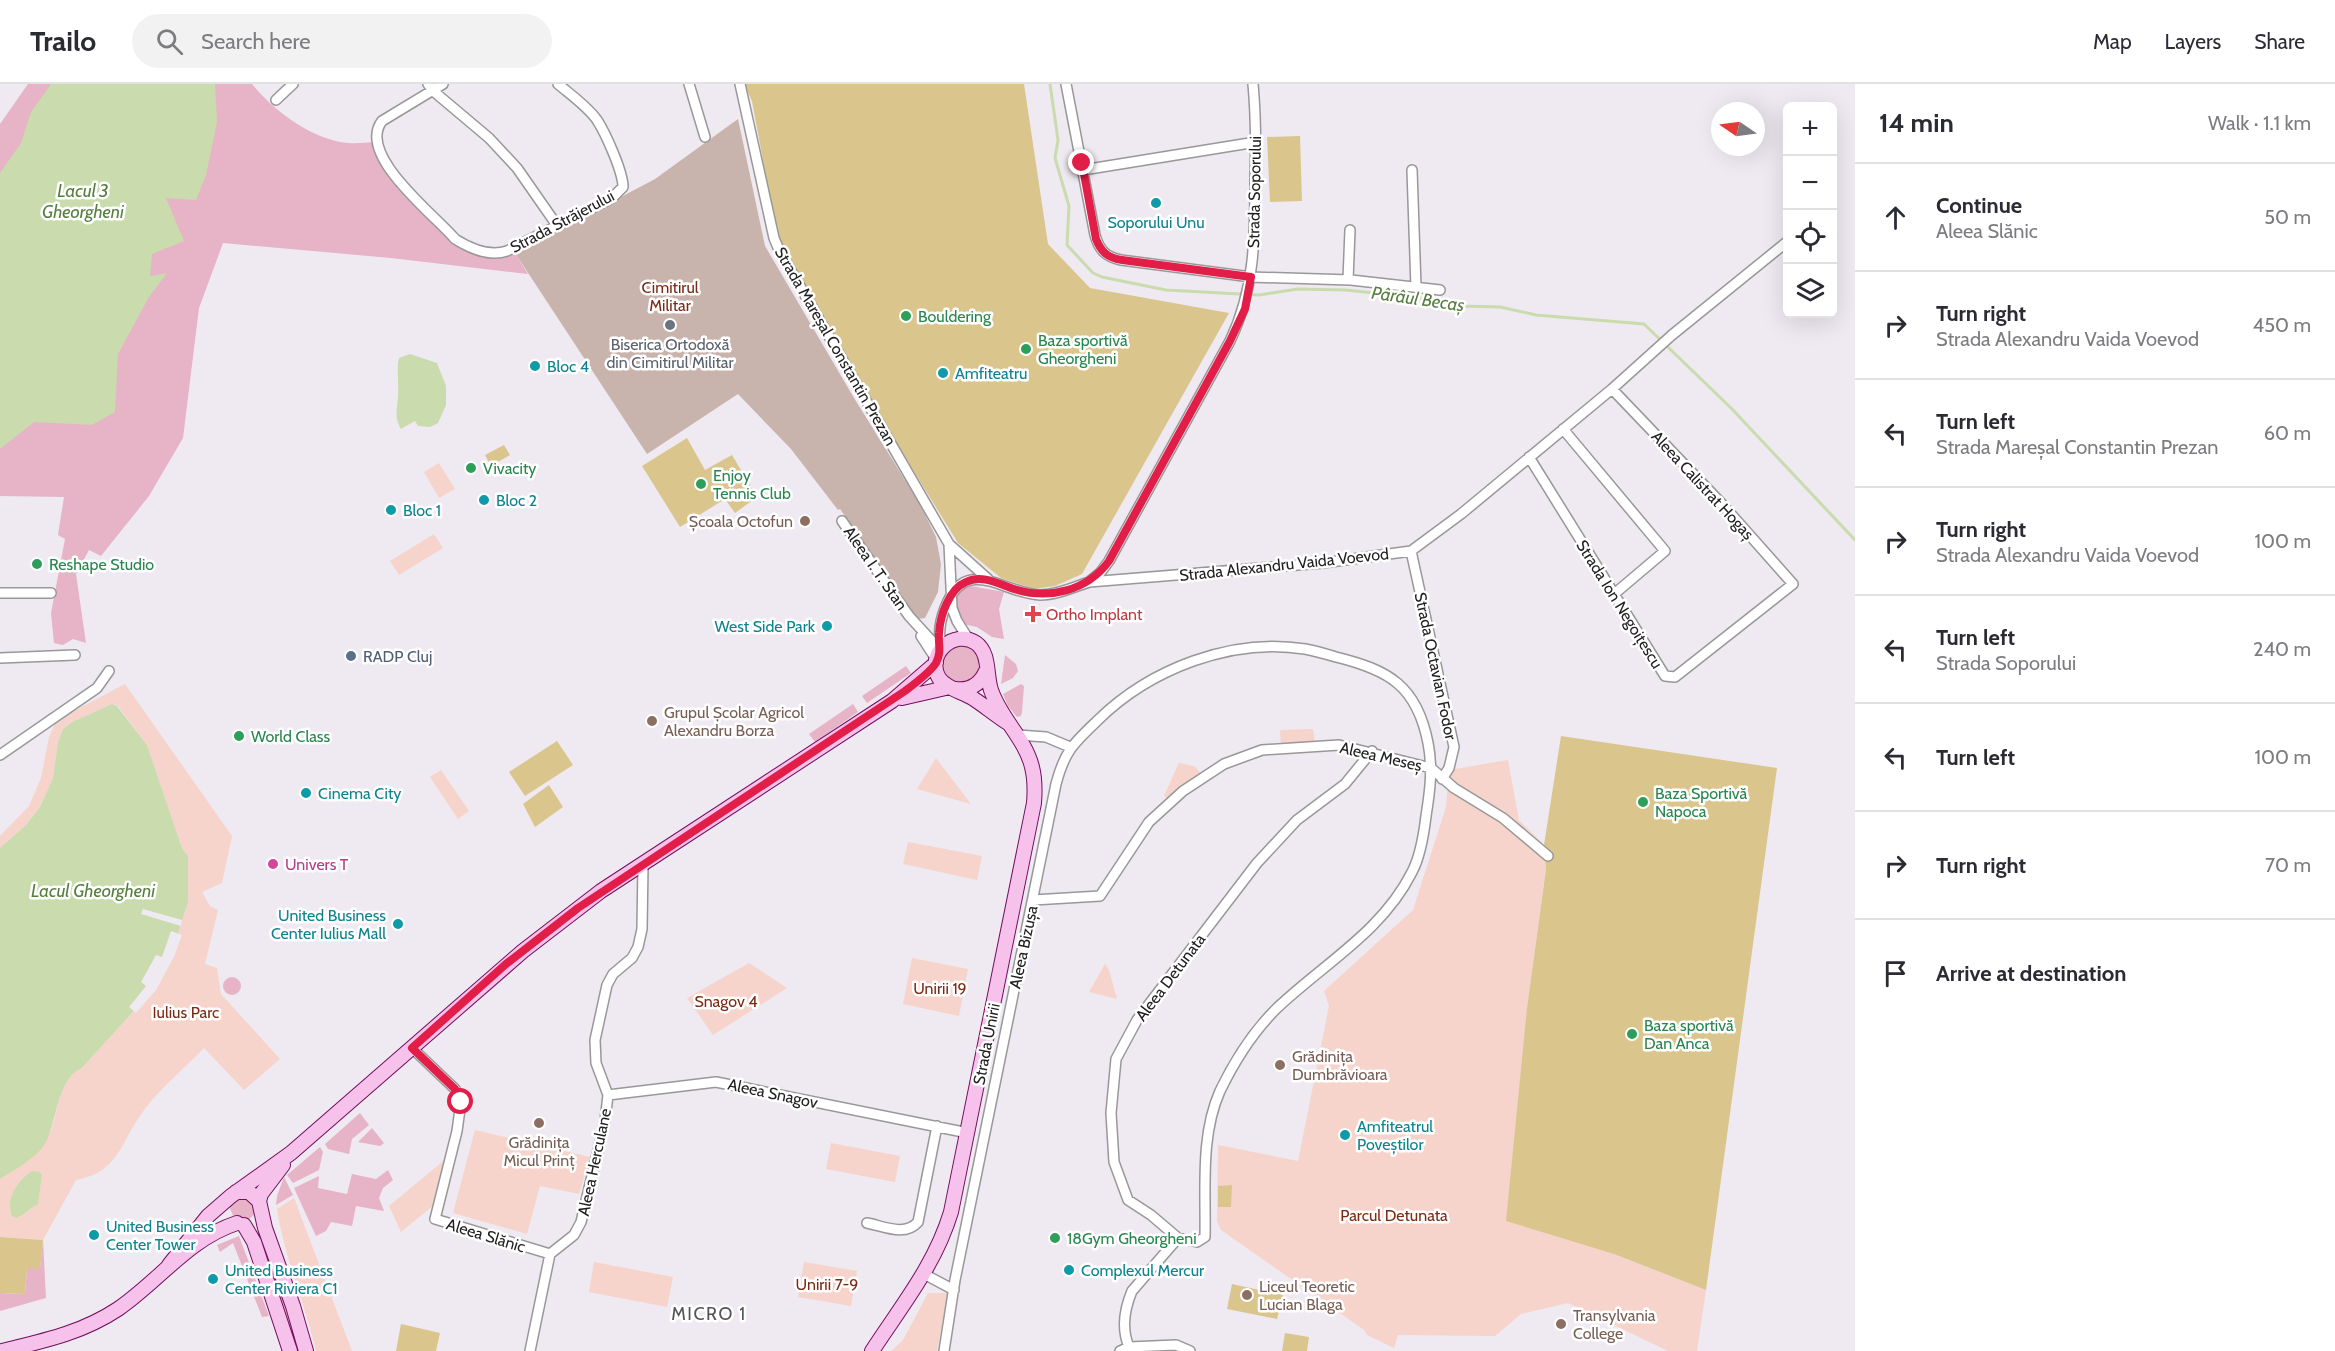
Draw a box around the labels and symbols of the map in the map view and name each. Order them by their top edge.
north arrow [1711,102,1765,156]
street label: Strada Soporului [1244,136,1265,248]
route end [1068,149,1094,175]
water label: Lacul 3 Gheorgheni [42,180,125,223]
street label: Strada Străjerului [507,186,617,257]
marker: Soporului Unu [1149,196,1163,210]
place label: Soporului Unu [1107,213,1205,232]
street label: Strada Mareșal Constantin Prezan [770,244,900,449]
park label: Cimitirul Militar [641,278,699,315]
water label: Pârâul Becaș [1370,282,1466,316]
place label: Bouldering [918,307,992,326]
marker: Bouldering [899,309,913,323]
marker: Biserica Ortodoxă din Cimitirul Militar [663,318,677,332]
place label: Baza sportivă Gheorgheni [1038,331,1128,368]
place label: Biserica Ortodoxă din Cimitirul Militar [606,335,734,372]
marker: Baza sportivă Gheorgheni [1019,342,1033,356]
place label: Bloc 4 [547,357,589,376]
marker: Bloc 4 [528,359,542,373]
place label: Amfiteatru [955,364,1027,383]
marker: Amfiteatru [936,366,950,380]
street label: Aleea Calistrat Hogaș [1647,427,1758,544]
place label: Vivacity [483,459,536,478]
marker: Vivacity [464,461,478,475]
place label: Enjoy Tennis Club [713,466,791,503]
marker: Enjoy Tennis Club [694,477,708,491]
place label: Bloc 2 [496,491,537,510]
marker: Bloc 2 [477,493,491,507]
place label: Bloc 1 [403,501,441,520]
marker: Bloc 1 [384,503,398,517]
place label: Școala Octofun [689,512,793,532]
marker: Școala Octofun [798,514,812,528]
street label: Aleea I. T. Stan [840,523,912,614]
street label: Strada Ion Negoițescu [1572,537,1667,672]
street label: Strada Alexandru Vaida Voevod [1178,544,1390,585]
place label: Reshape Studio [49,555,154,574]
marker: Reshape Studio [30,557,44,571]
street label: Strada Octavian Fodor [1411,591,1461,742]
marker: Ortho Implant [1024,605,1042,623]
place label: Ortho Implant [1046,605,1143,624]
place label: West Side Park [715,617,816,636]
marker: West Side Park [820,619,834,633]
place label: RADP Cluj [363,647,432,666]
marker: RADP Cluj [344,649,358,663]
place label: Grupul Școlar Agricol Alexandru Borza [664,703,804,740]
marker: Grupul Școlar Agricol Alexandru Borza [645,714,659,728]
place label: World Class [251,727,330,746]
marker: World Class [232,729,246,743]
street label: Aleea Meseș [1338,738,1424,776]
place label: Cinema City [318,784,401,803]
place label: Baza Sportivă Napoca [1655,784,1748,821]
marker: Cinema City [299,786,313,800]
marker: Baza Sportivă Napoca [1636,795,1650,809]
place label: Univers T [285,855,349,874]
marker: Univers T [266,857,280,871]
water label: Lacul Gheorgheni [31,880,156,902]
street label: Aleea Bizușa [1005,904,1043,990]
place label: United Business Center Iulius Mall [271,906,386,943]
marker: United Business Center Iulius Mall [391,917,405,931]
street label: Aleea Detunata [1131,930,1210,1025]
park label: Unirii 19 [913,979,967,998]
park label: Snagov 4 [694,992,758,1011]
street label: Strada Unirii [969,1002,1004,1087]
park label: Iulius Parc [153,1003,219,1022]
place label: Baza sportivă Dan Anca [1644,1016,1734,1053]
marker: Baza sportivă Dan Anca [1625,1027,1639,1041]
place label: Grădinița Dumbrăvioara [1292,1047,1388,1084]
marker: Grădinița Dumbrăvioara [1273,1058,1287,1072]
street label: Aleea Snagov [726,1075,820,1112]
route start [447,1088,473,1114]
street label: Aleea Herculane [574,1107,615,1218]
marker: Grădinița Micul Prinț [532,1116,546,1130]
place label: Amfiteatrul Poveștilor [1357,1117,1433,1155]
marker: Amfiteatrul Poveștilor [1338,1128,1352,1142]
place label: Grădinița Micul Prinț [503,1133,575,1171]
park label: Parcul Detunata [1340,1206,1448,1225]
street label: Aleea Slănic [444,1214,528,1256]
place label: United Business Center Tower [106,1217,214,1254]
marker: United Business Center Tower [87,1228,101,1242]
place label: 18Gym Gheorgheni [1067,1229,1197,1248]
marker: 18Gym Gheorgheni [1048,1231,1062,1245]
place label: United Business Center Riviera C1 [225,1261,338,1298]
place label: Complexul Mercur [1081,1261,1205,1280]
marker: Complexul Mercur [1062,1263,1076,1277]
marker: United Business Center Riviera C1 [206,1272,220,1286]
park label: Unirii 7-9 [796,1275,858,1294]
place label: Liceul Teoretic Lucian Blaga [1259,1277,1355,1314]
marker: Liceul Teoretic Lucian Blaga [1240,1288,1254,1302]
district label: MICRO 1 [671,1303,747,1325]
place label: Transylvania College [1573,1306,1656,1343]
marker: Transylvania College [1554,1317,1568,1331]

